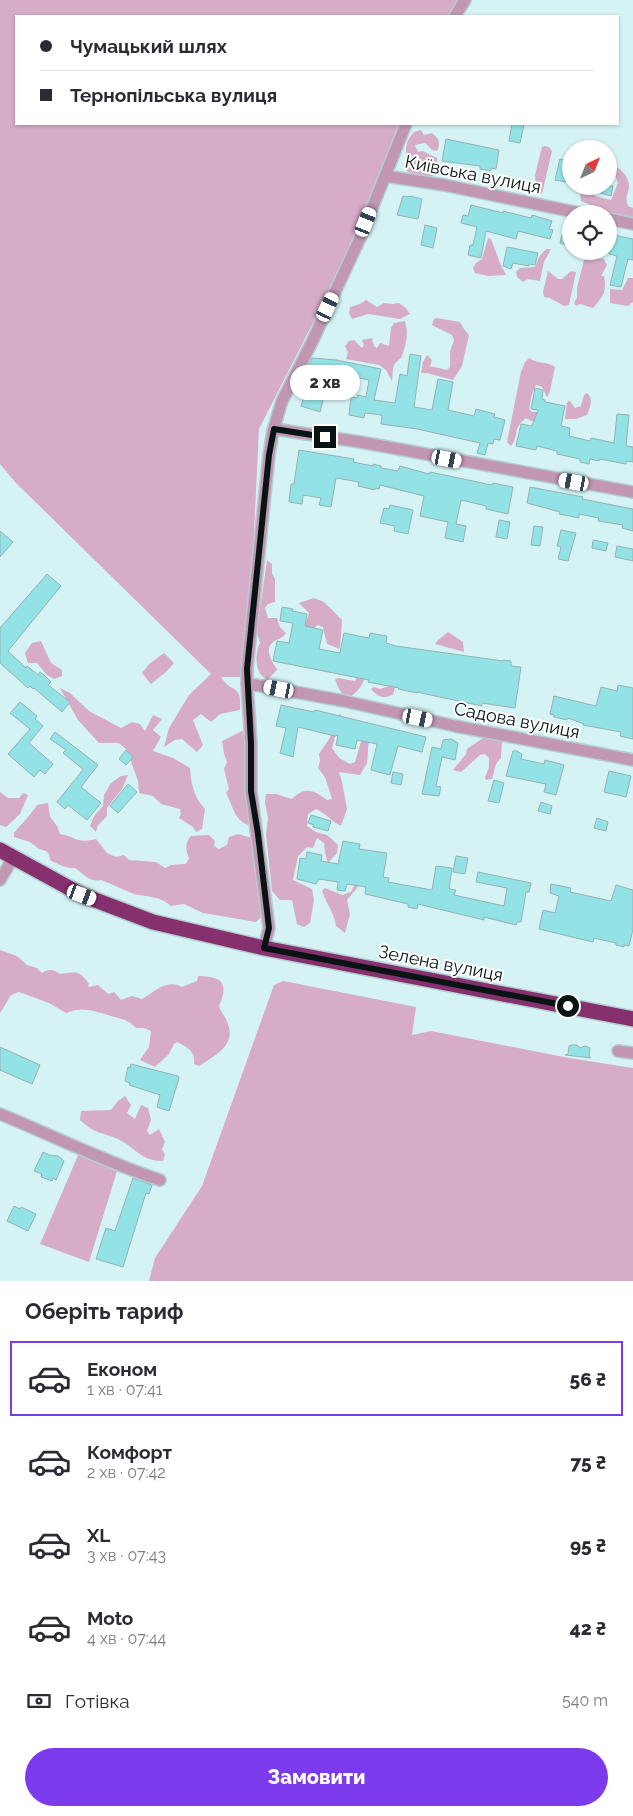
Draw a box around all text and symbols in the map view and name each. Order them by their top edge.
text: Чумацький шлях [70,35,227,57]
text: Тернопільська вулиця [70,84,277,106]
north arrow [562,140,618,195]
map controls [562,140,617,260]
street label: Київська вулиця [403,151,543,197]
car [353,205,378,239]
button: locate [562,205,617,260]
car [314,290,341,324]
callout: 2 хв [290,364,360,400]
text: 2 хв [310,373,340,392]
route end [314,426,336,448]
car [430,449,463,469]
car [557,472,590,492]
car [262,679,295,699]
street label: Садова вулиця [452,698,582,742]
car [401,708,434,728]
car [65,883,98,907]
street label: Зелена вулиця [377,941,505,985]
route start [557,995,579,1017]
text: Оберіть тариф [25,1298,183,1324]
icon: car [27,1356,72,1401]
text: Економ [87,1358,157,1380]
text: 56 ₴ [570,1368,606,1390]
text: 1 хв · 07:41 [87,1380,163,1399]
icon: car [27,1439,72,1484]
text: Комфорт [87,1441,172,1463]
text: 75 ₴ [570,1451,606,1473]
text: 2 хв · 07:42 [87,1463,166,1482]
icon: car [27,1522,72,1567]
text: XL [87,1524,110,1546]
text: 95 ₴ [570,1534,606,1556]
text: 3 хв · 07:43 [87,1546,166,1565]
icon: car [27,1605,72,1650]
text: Moto [87,1607,133,1629]
text: 42 ₴ [570,1617,606,1639]
text: 4 хв · 07:44 [87,1629,166,1648]
icon: cash [25,1687,53,1715]
text: Готівка [65,1690,130,1712]
text: 540 m [562,1691,608,1710]
button: Замовити [25,1748,608,1806]

